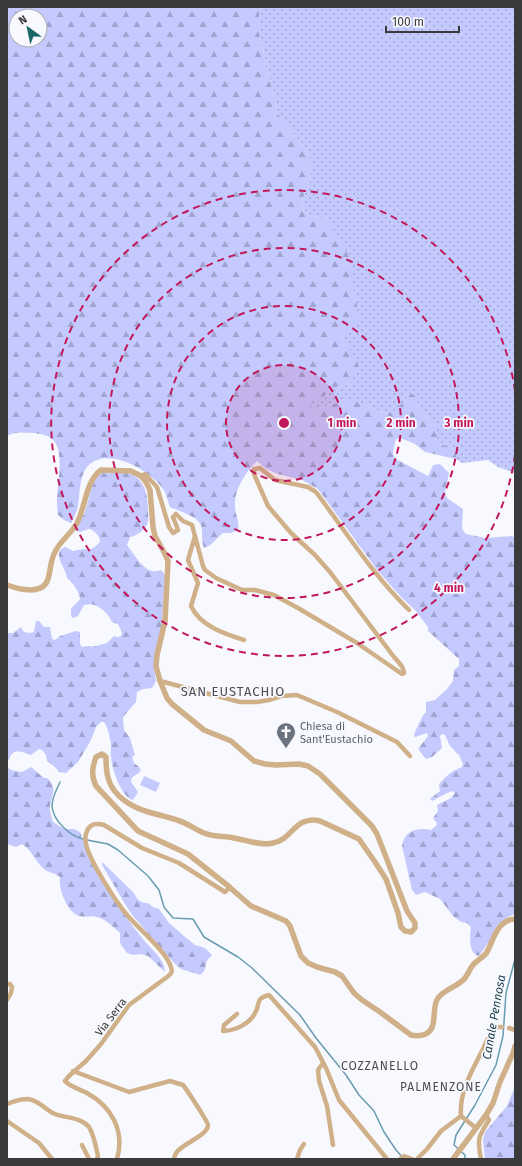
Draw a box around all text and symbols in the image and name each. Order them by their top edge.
north arrow [8,8,48,48]
scale bar [386,8,459,34]
text: N [16,13,29,27]
text: 100 m [392,15,424,29]
centre of rings [277,416,291,430]
text: 1 min [328,416,356,430]
text: 2 min [386,416,416,430]
text: 3 min [443,416,474,430]
text: 4 min [434,581,464,595]
district label: SAN EUSTACHIO [181,684,285,699]
place label: Chiesa di Sant'Eustachio [300,720,373,746]
church icon: Chiesa di Sant'Eustachio [275,721,297,749]
water label: Canale Pennosa [480,973,508,1060]
street label: Via Serra [93,995,129,1039]
district label: COZZANELLO [341,1059,419,1073]
district label: PALMENZONE [400,1080,482,1094]

